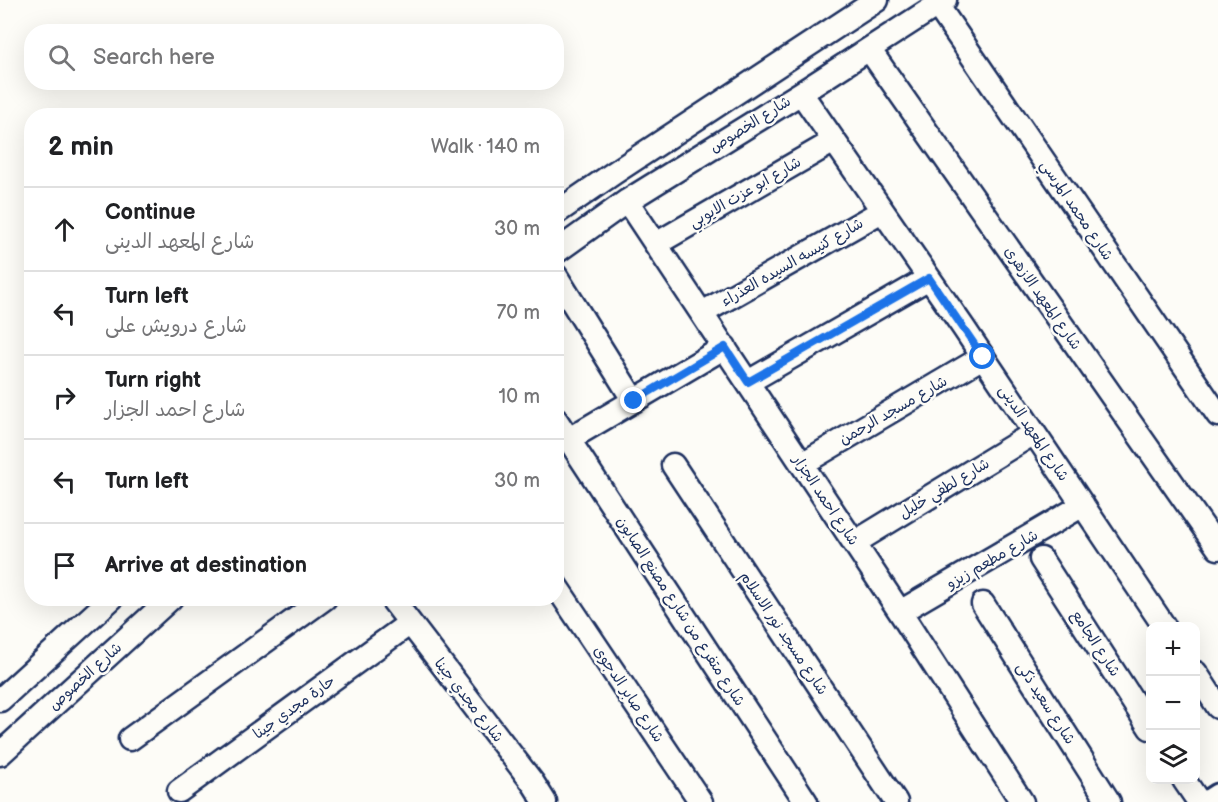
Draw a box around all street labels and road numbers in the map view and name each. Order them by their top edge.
street label: شارع الخصوص [706,92,795,157]
street label: شارع ابو عزت الايوبي [686,153,806,235]
street label: شارع محمد المرسي [1033,156,1117,266]
street label: شارع كنيسه السيده العذراء [718,214,867,311]
street label: شارع المعهد الازهرى [1000,243,1085,354]
street label: شارع مسجد الرحمن [836,372,951,449]
street label: شارع المعهد الدينى [994,382,1073,485]
street label: شارع احمد الجزار [788,450,863,549]
street label: شارع لطفي خليل [896,454,995,525]
street label: شارع متفرع من شارع مصنع الصابون [611,513,749,710]
street label: شارع مطعم زيزو [942,526,1042,596]
street label: شارع مسجد نور الاسلام [734,568,832,699]
street label: شارع الجامع [1066,606,1124,681]
street label: شارع الخصوص [45,638,126,714]
street label: شارع صابر الدجوى [589,642,668,746]
street label: شارع مجدي جينا [429,654,507,747]
street label: شارع سعيد ذكى [1012,659,1079,748]
street label: حارة مجدي جينا [250,671,340,744]

